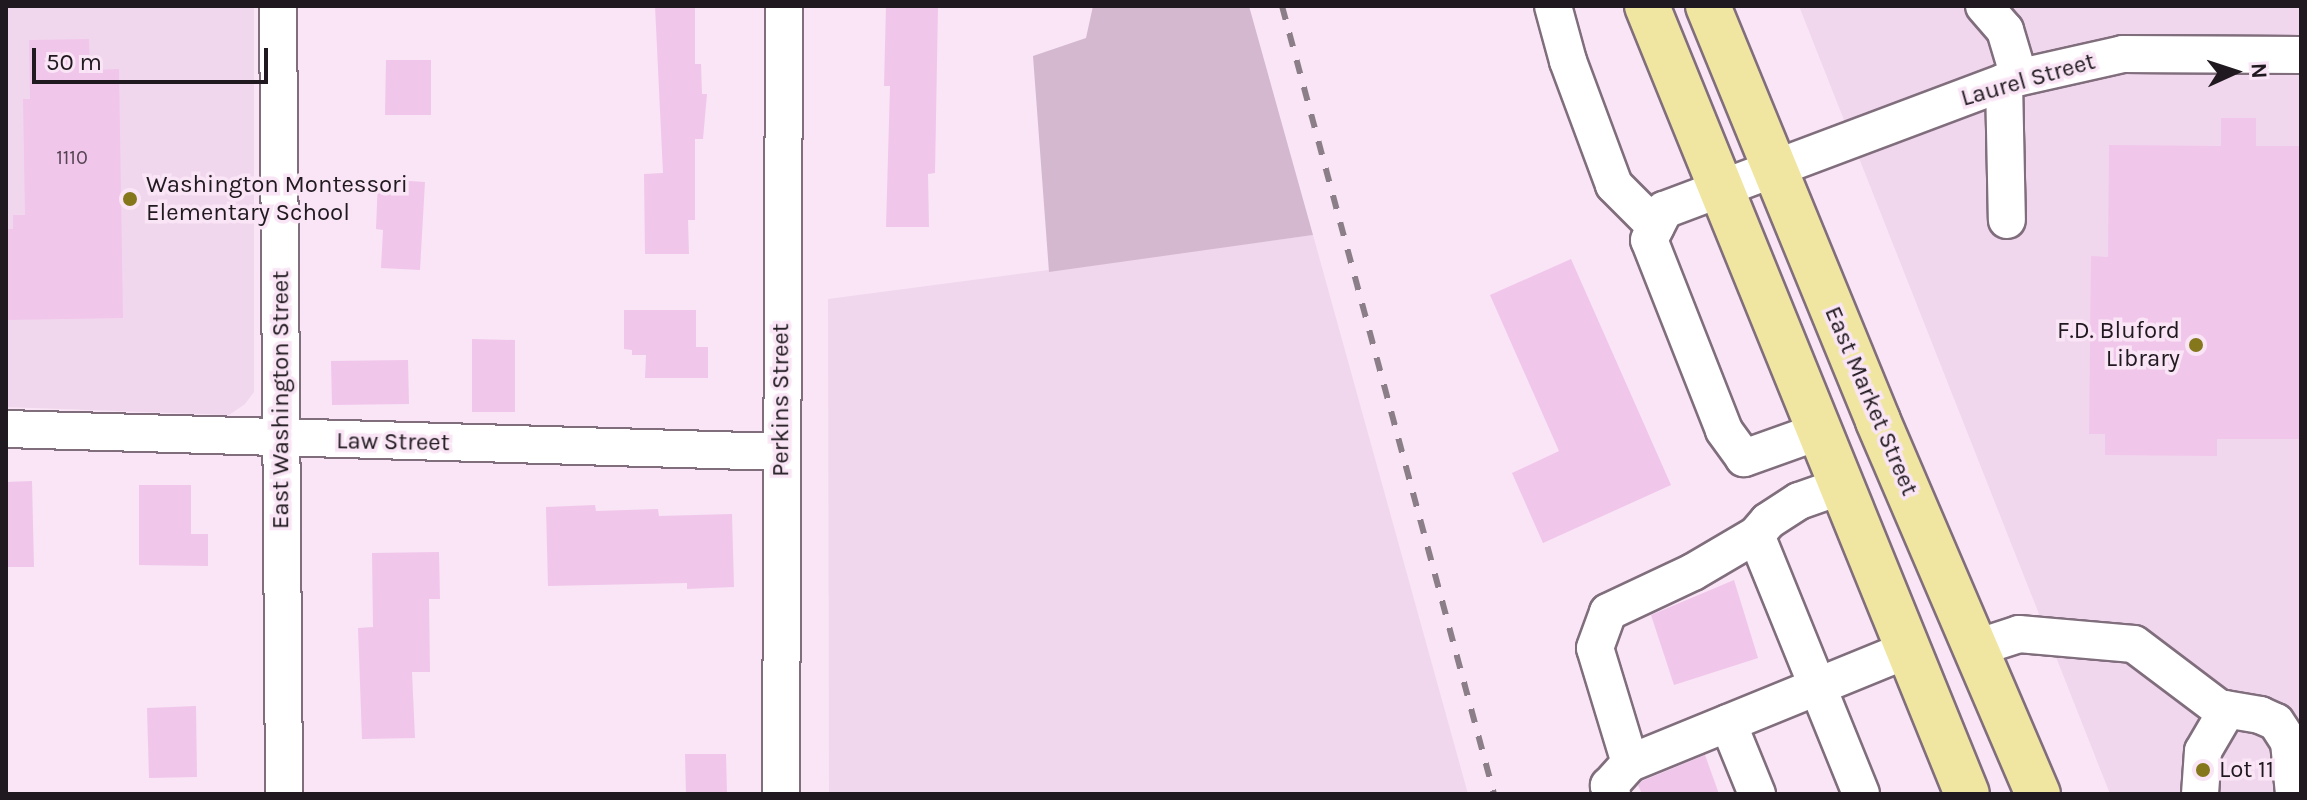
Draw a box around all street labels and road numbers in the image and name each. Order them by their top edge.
street label: Laurel Street [1958,47,2098,113]
street label: East Washington Street [267,271,295,529]
street label: East Market Street [1818,302,1924,500]
street label: Perkins Street [767,323,795,477]
street label: Law Street [336,427,450,457]

